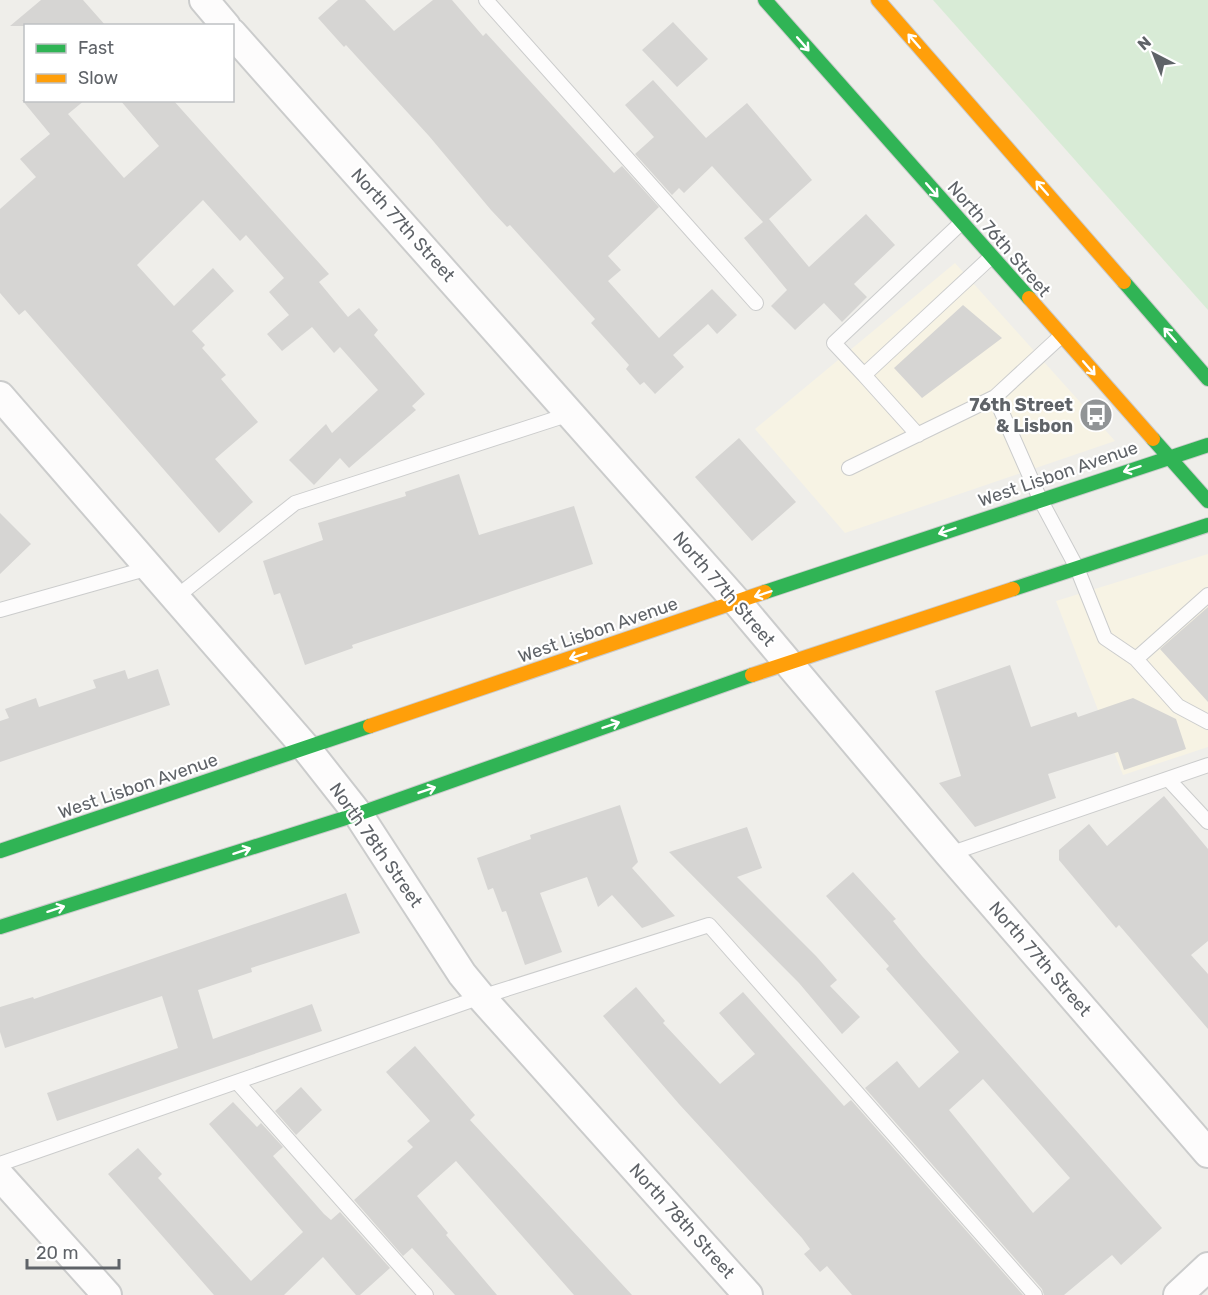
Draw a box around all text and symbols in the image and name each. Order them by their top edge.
legend [24,24,234,102]
north arrow [1124,24,1184,84]
text: N [1134,32,1155,54]
one-way arrow [907,34,921,49]
one-way arrow [796,36,810,51]
text: Fast [78,37,114,59]
text: Slow [78,67,118,89]
street label: North 77th Street [346,164,460,286]
street label: North 76th Street [943,177,1055,301]
one-way arrow [1035,181,1049,196]
one-way arrow [925,182,939,197]
one-way arrow [1163,328,1177,343]
one-way arrow [1082,360,1096,375]
place label: 76th Street & Lisbon [969,394,1073,437]
bus stop icon: 76th Street & Lisbon [1078,397,1114,433]
street label: West Lisbon Avenue [975,436,1141,512]
one-way arrow [1123,464,1142,475]
one-way arrow [938,526,957,537]
street label: North 77th Street [668,527,780,651]
one-way arrow [754,589,773,600]
street label: West Lisbon Avenue [515,592,681,668]
one-way arrow [569,652,588,663]
one-way arrow [601,718,620,729]
street label: West Lisbon Avenue [55,748,221,824]
street label: North 78th Street [325,778,427,912]
one-way arrow [417,783,436,794]
one-way arrow [232,844,251,855]
street label: North 77th Street [984,897,1096,1021]
one-way arrow [46,903,65,914]
street label: North 78th Street [625,1159,739,1283]
scale bar [27,1232,118,1270]
text: 20 m [36,1242,78,1264]

